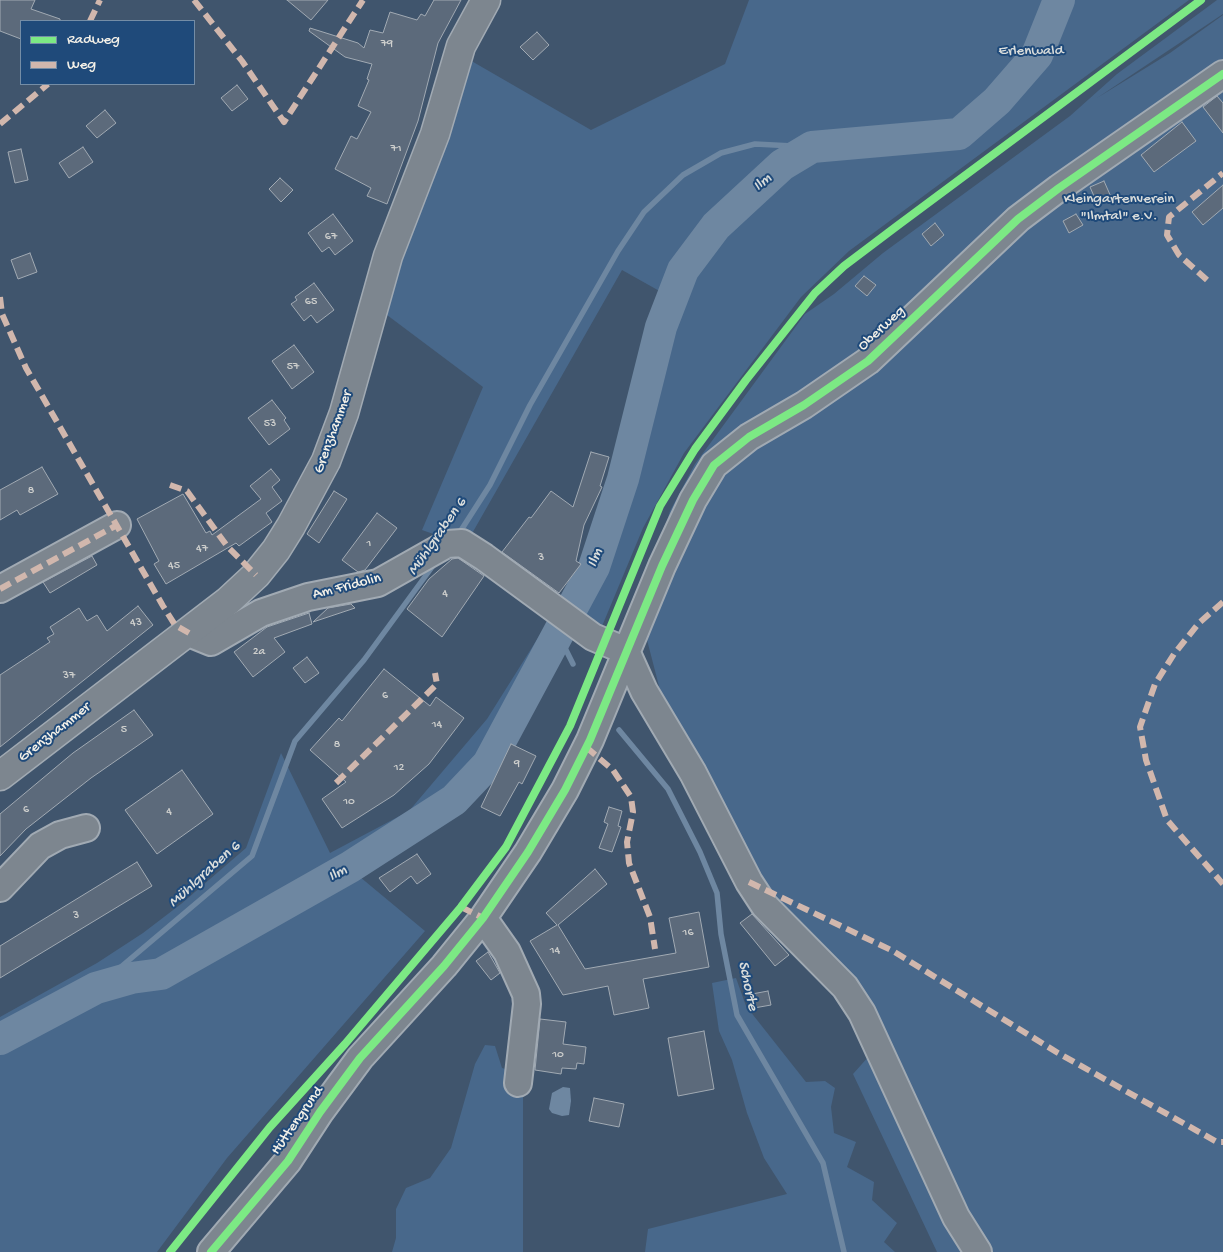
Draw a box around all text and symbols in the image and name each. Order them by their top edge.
legend [20,20,195,85]
text: Radweg [67,31,120,49]
house number: 79 [381,37,393,51]
park label: Erlenwald [999,43,1063,61]
text: Weg [67,56,96,74]
house number: 71 [390,142,402,156]
water label: Ilm [750,170,776,196]
park label: Kleingartenverein "Ilmtal" e.V. [1064,191,1174,226]
house number: 67 [325,230,337,244]
house number: 65 [305,295,317,309]
street label: Oberweg [855,303,909,355]
house number: 57 [287,360,299,374]
street label: Grenzhammer [311,388,357,476]
house number: 53 [264,417,276,431]
house number: 8 [28,484,34,498]
water label: Mühlgraben 6 [404,494,472,580]
house number: 1 [367,537,371,551]
house number: 47 [196,542,208,556]
water label: Ilm [584,546,608,570]
house number: 3 [538,551,544,565]
house number: 45 [168,559,180,573]
street label: Am Fridolin [311,570,383,604]
house number: 4 [442,587,448,601]
house number: 43 [130,616,142,630]
house number: 2a [253,645,265,659]
house number: 37 [63,669,75,683]
house number: 6 [382,689,388,703]
street label: Grenzhammer [15,699,95,767]
house number: 14 [432,718,442,732]
house number: 5 [121,723,127,737]
house number: 8 [334,738,340,752]
house number: 9 [514,757,520,771]
house number: 12 [394,761,404,775]
house number: 10 [343,795,355,809]
house number: 6 [23,803,29,817]
house number: 4 [166,805,172,819]
water label: Mühlgraben 6 [165,838,245,912]
water label: Ilm [325,861,351,887]
house number: 3 [73,909,79,923]
house number: 16 [683,926,693,940]
house number: 14 [550,944,560,958]
water label: Schorte [732,959,762,1013]
house number: 10 [552,1048,564,1062]
street label: Hüttengrund [268,1083,328,1159]

